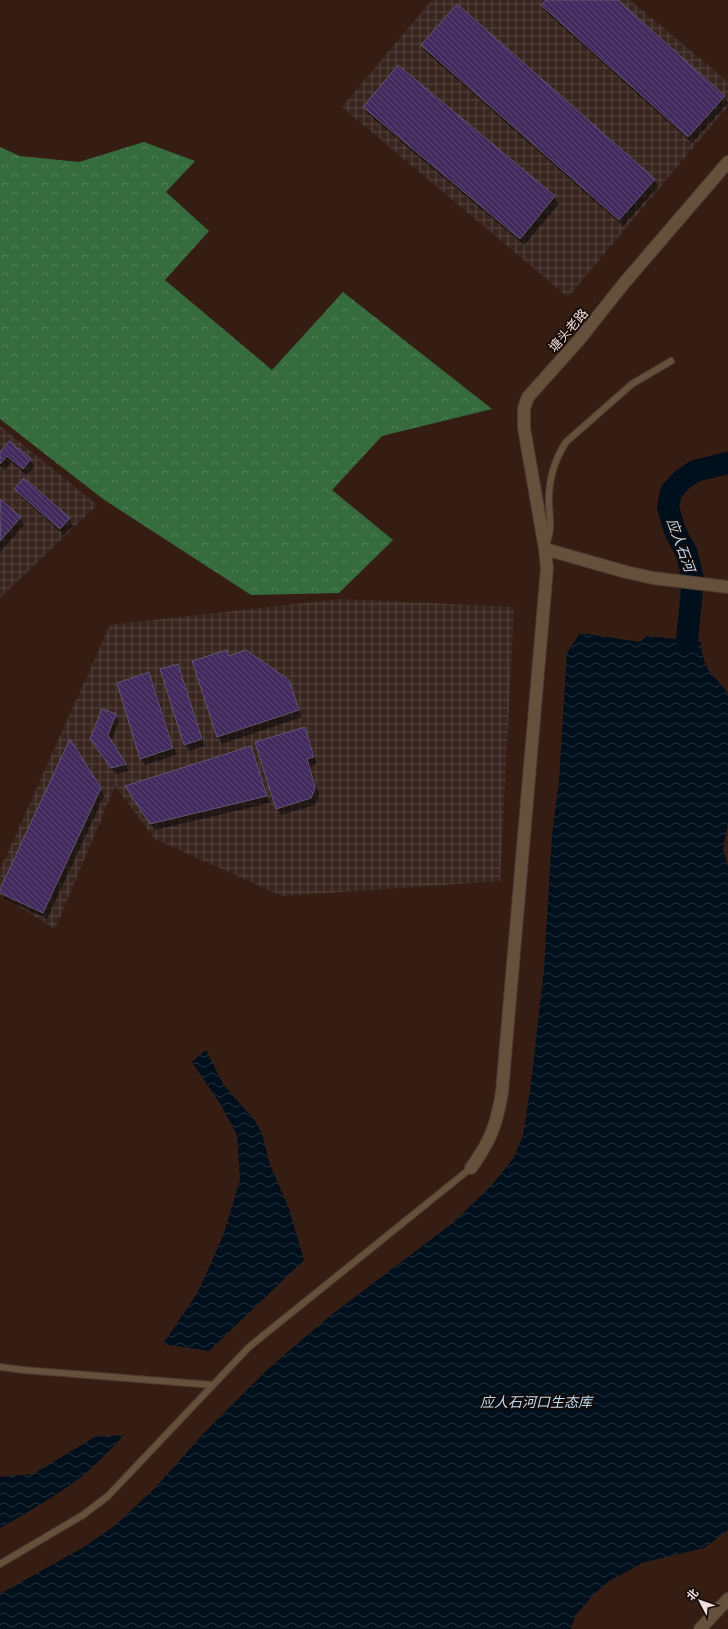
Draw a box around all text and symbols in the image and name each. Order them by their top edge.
street label: 塘头老路 [546,306,590,354]
water label: 应人石河 [664,516,699,577]
water label: 应人石河口生态库 [480,1394,594,1410]
north arrow [680,1581,720,1621]
text: 北 [684,1586,701,1603]

